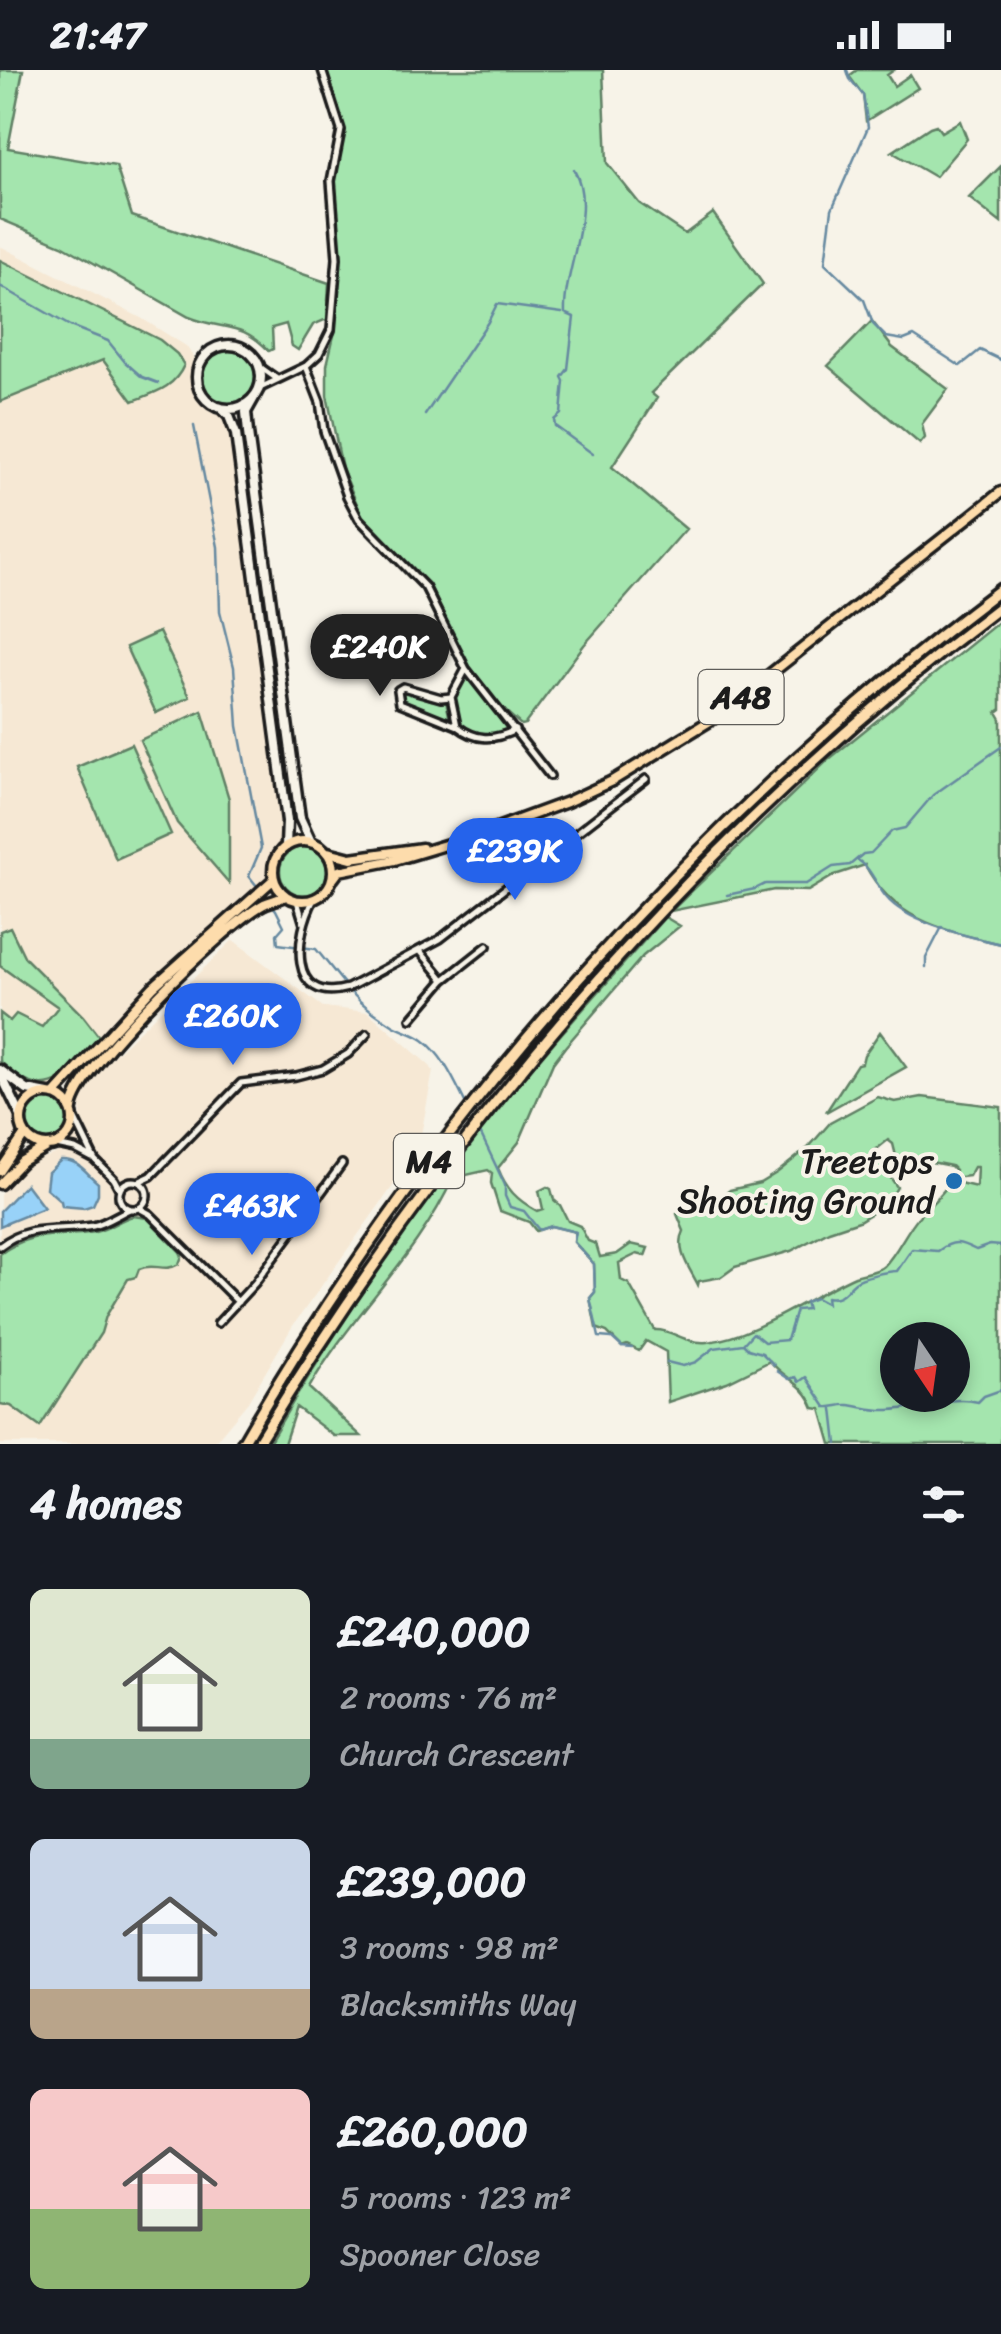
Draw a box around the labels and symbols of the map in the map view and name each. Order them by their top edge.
pin: £240K [310,614,450,699]
road number: A48 [698,670,784,724]
pin: £239K [445,818,585,903]
pin: £260K [163,983,303,1068]
place label: Treetops Shooting Ground [677,1130,937,1232]
road number: M4 [394,1134,464,1188]
marker: Treetops Shooting Ground [943,1170,965,1192]
pin: £463K [182,1173,322,1258]
north arrow [880,1322,970,1412]

